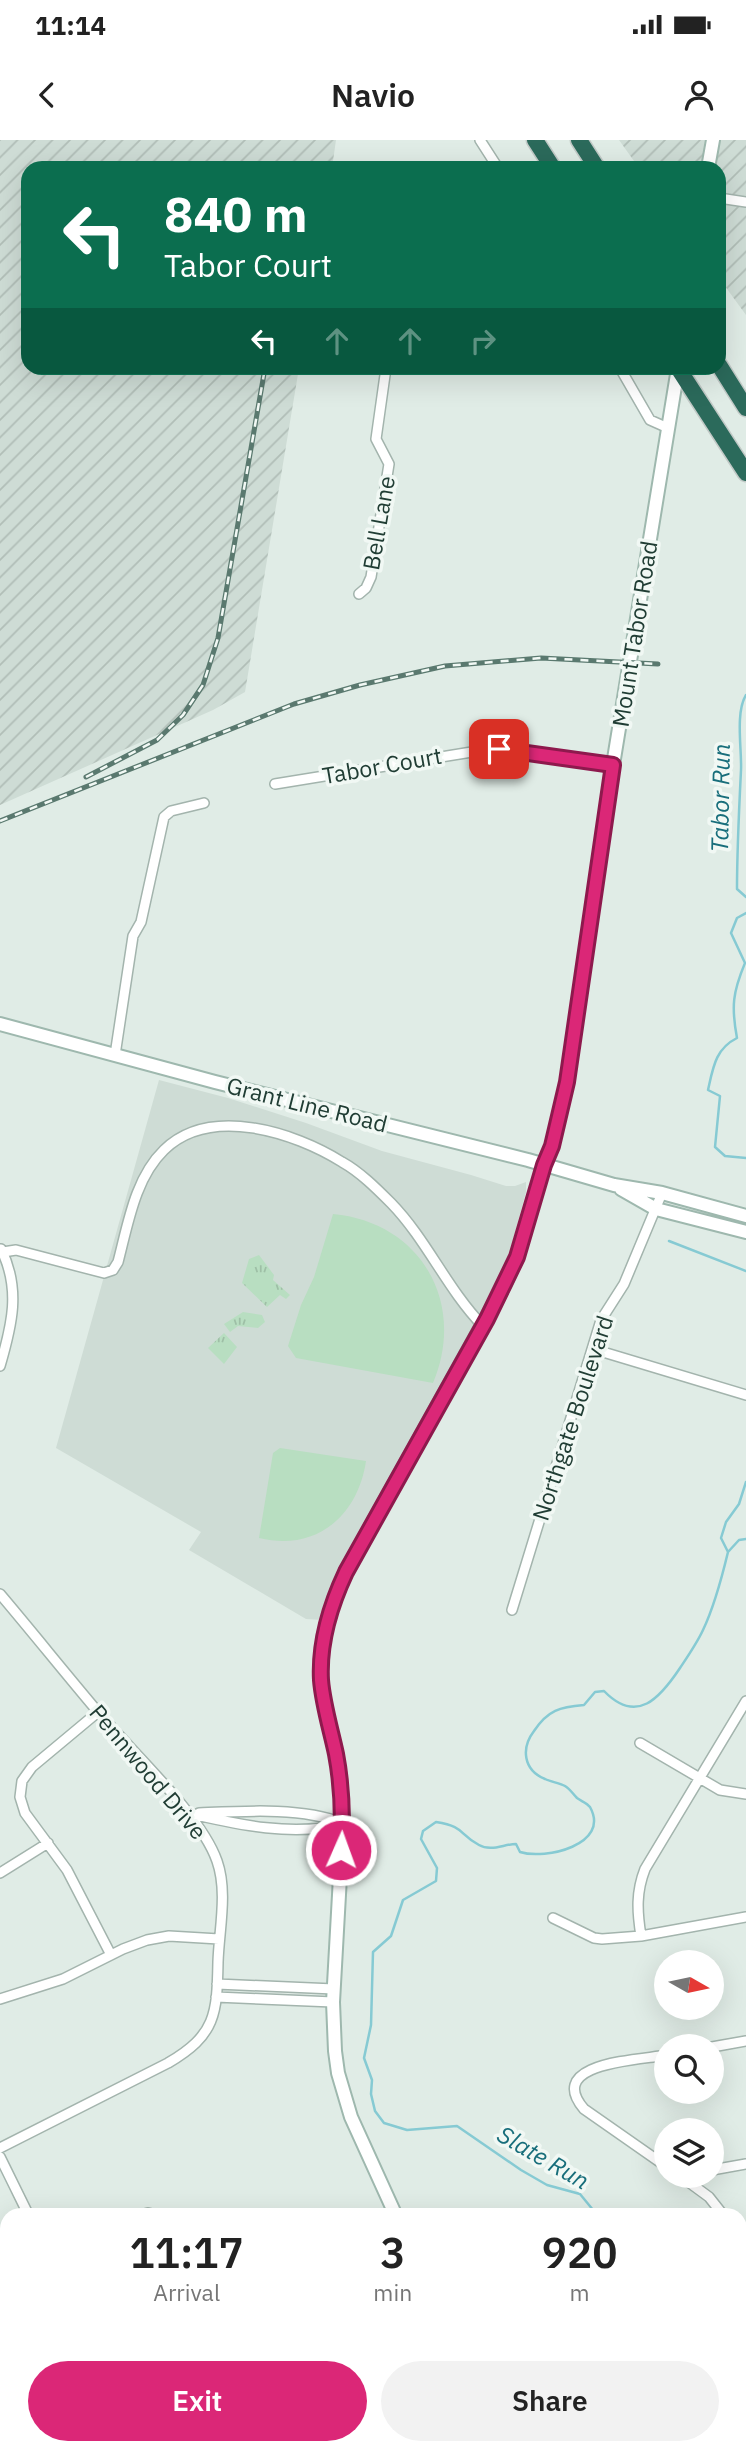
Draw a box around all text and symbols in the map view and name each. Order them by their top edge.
text: 11:14 [35,8,106,42]
text: Navio [331,74,415,116]
icon: back [28,76,66,114]
icon: person [680,76,718,114]
text: 840 m [164,182,308,245]
icon: left [49,189,140,280]
text: Tabor Court [164,244,332,286]
icon: left [245,322,283,360]
icon: ahead [318,322,356,360]
icon: ahead [391,322,429,360]
icon: right [464,322,502,360]
street label: Bell Lane [355,473,401,572]
street label: Mount Tabor Road [604,539,664,729]
pin [469,719,529,779]
icon: arrive [480,730,518,768]
street label: Tabor Court [320,740,444,790]
water label: Tabor Run [703,743,737,853]
street label: Grant Line Road [224,1070,391,1138]
street label: Northgate Boulevard [525,1311,619,1524]
street label: Pennwood Drive [83,1698,214,1845]
position arrow [304,1813,378,1887]
north arrow [654,1950,724,2020]
map controls [654,1950,724,2188]
button: search [654,2034,724,2104]
water label: Slate Run [492,2118,595,2196]
button: layers [654,2118,724,2188]
text: 11:17 [130,2225,244,2280]
text: 3 [380,2225,405,2280]
text: 920 [542,2225,617,2280]
text: Arrival [153,2277,220,2307]
text: min [373,2277,412,2307]
text: m [570,2277,590,2307]
button: Exit [28,2361,367,2441]
button: Share [381,2361,719,2441]

